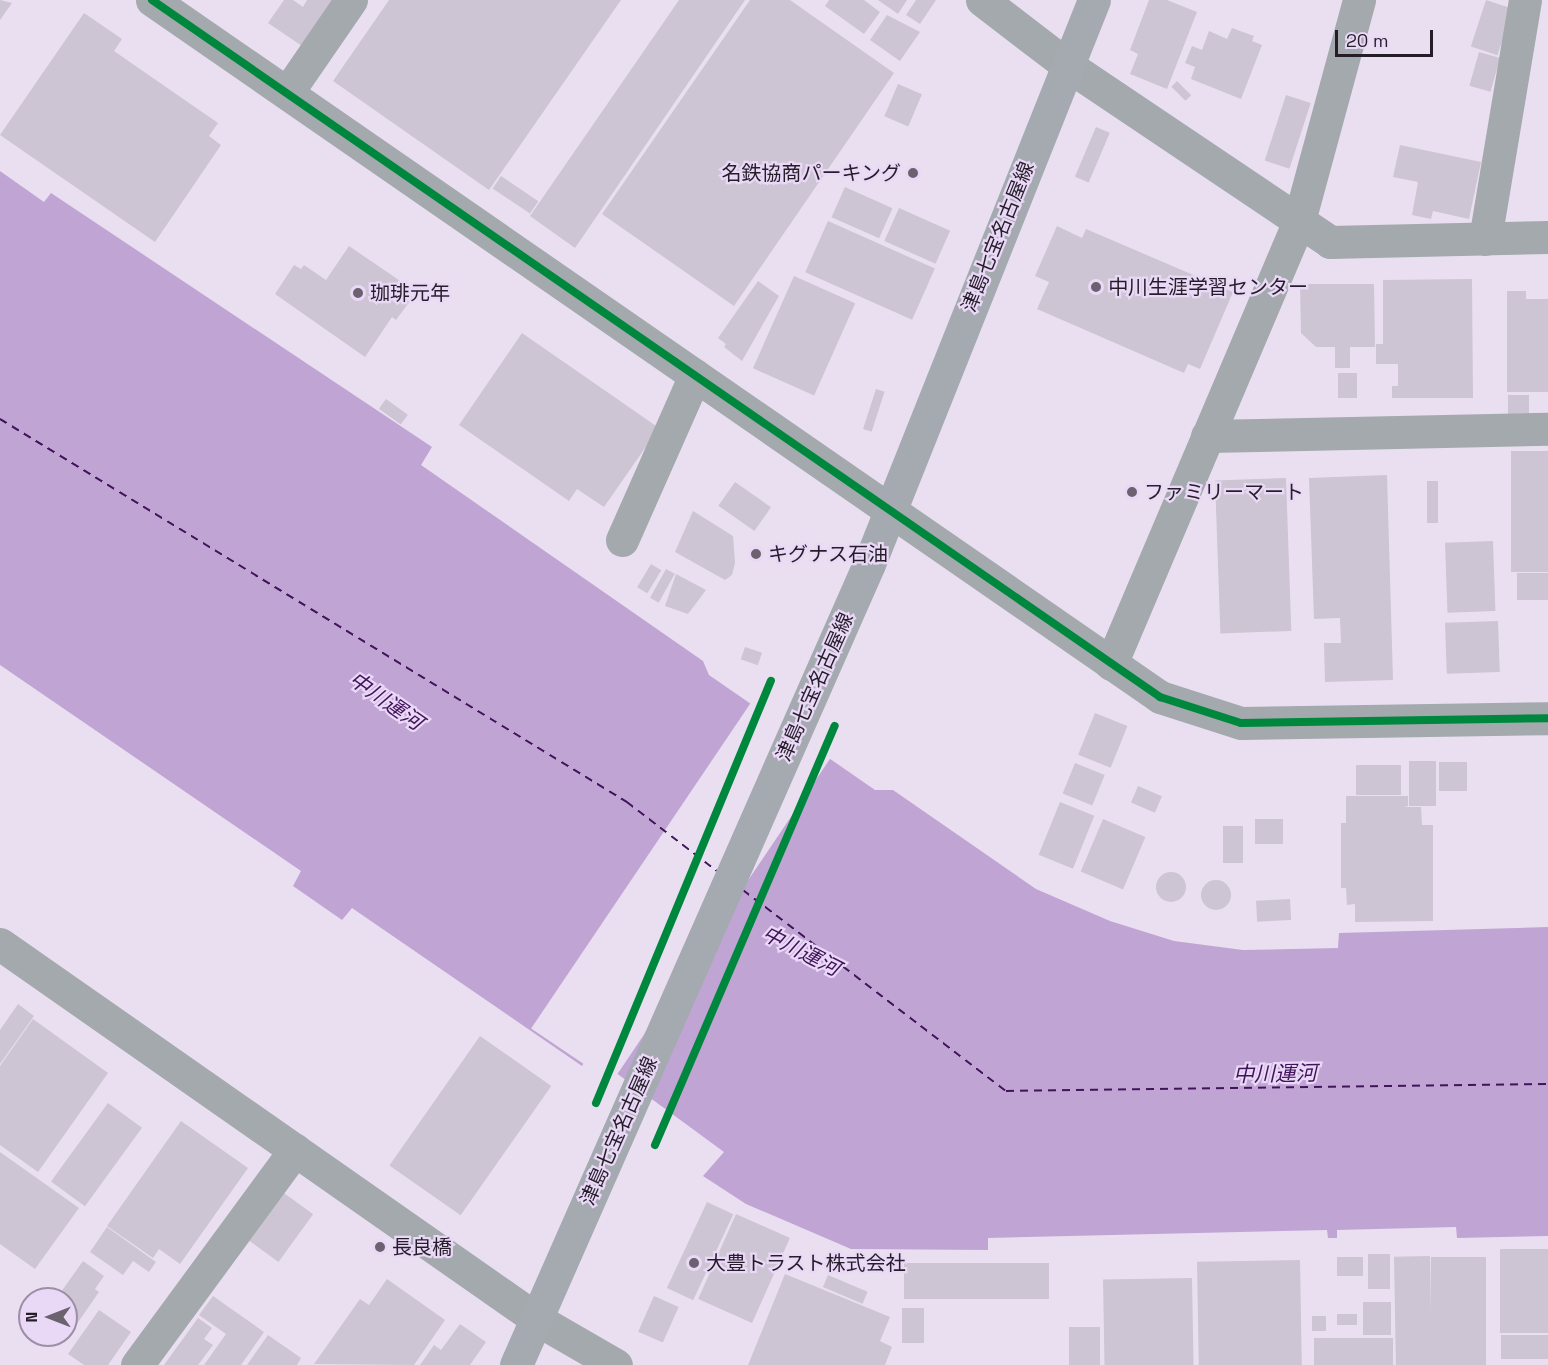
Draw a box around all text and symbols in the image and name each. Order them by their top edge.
scale bar [1338,18,1436,56]
text: 20 m [1346,29,1389,52]
street label: 津島七宝名古屋線 [957,158,1039,316]
place label: 名鉄協商パーキング [721,161,901,185]
marker: 名鉄協商パーキング [906,166,920,180]
place label: 中川生涯学習センター [1108,275,1308,299]
marker: 中川生涯学習センター [1089,280,1103,294]
place label: 珈琲元年 [370,281,450,305]
marker: 珈琲元年 [351,286,365,300]
place label: ファミリーマート [1144,480,1304,504]
marker: ファミリーマート [1125,485,1139,499]
place label: キグナス石油 [768,542,888,566]
marker: キグナス石油 [749,547,763,561]
street label: 津島七宝名古屋線 [771,609,859,765]
water label: 中川運河 [344,667,428,735]
water label: 中川運河 [758,921,844,981]
street label: 津島七宝名古屋線 [575,1053,663,1209]
water label: 中川運河 [1233,1061,1317,1087]
place label: 長良橋 [392,1235,452,1259]
marker: 長良橋 [373,1240,387,1254]
place label: 大豊トラスト株式会社 [706,1251,906,1275]
marker: 大豊トラスト株式会社 [687,1256,701,1270]
north arrow [18,1287,78,1347]
text: N [21,1312,42,1322]

